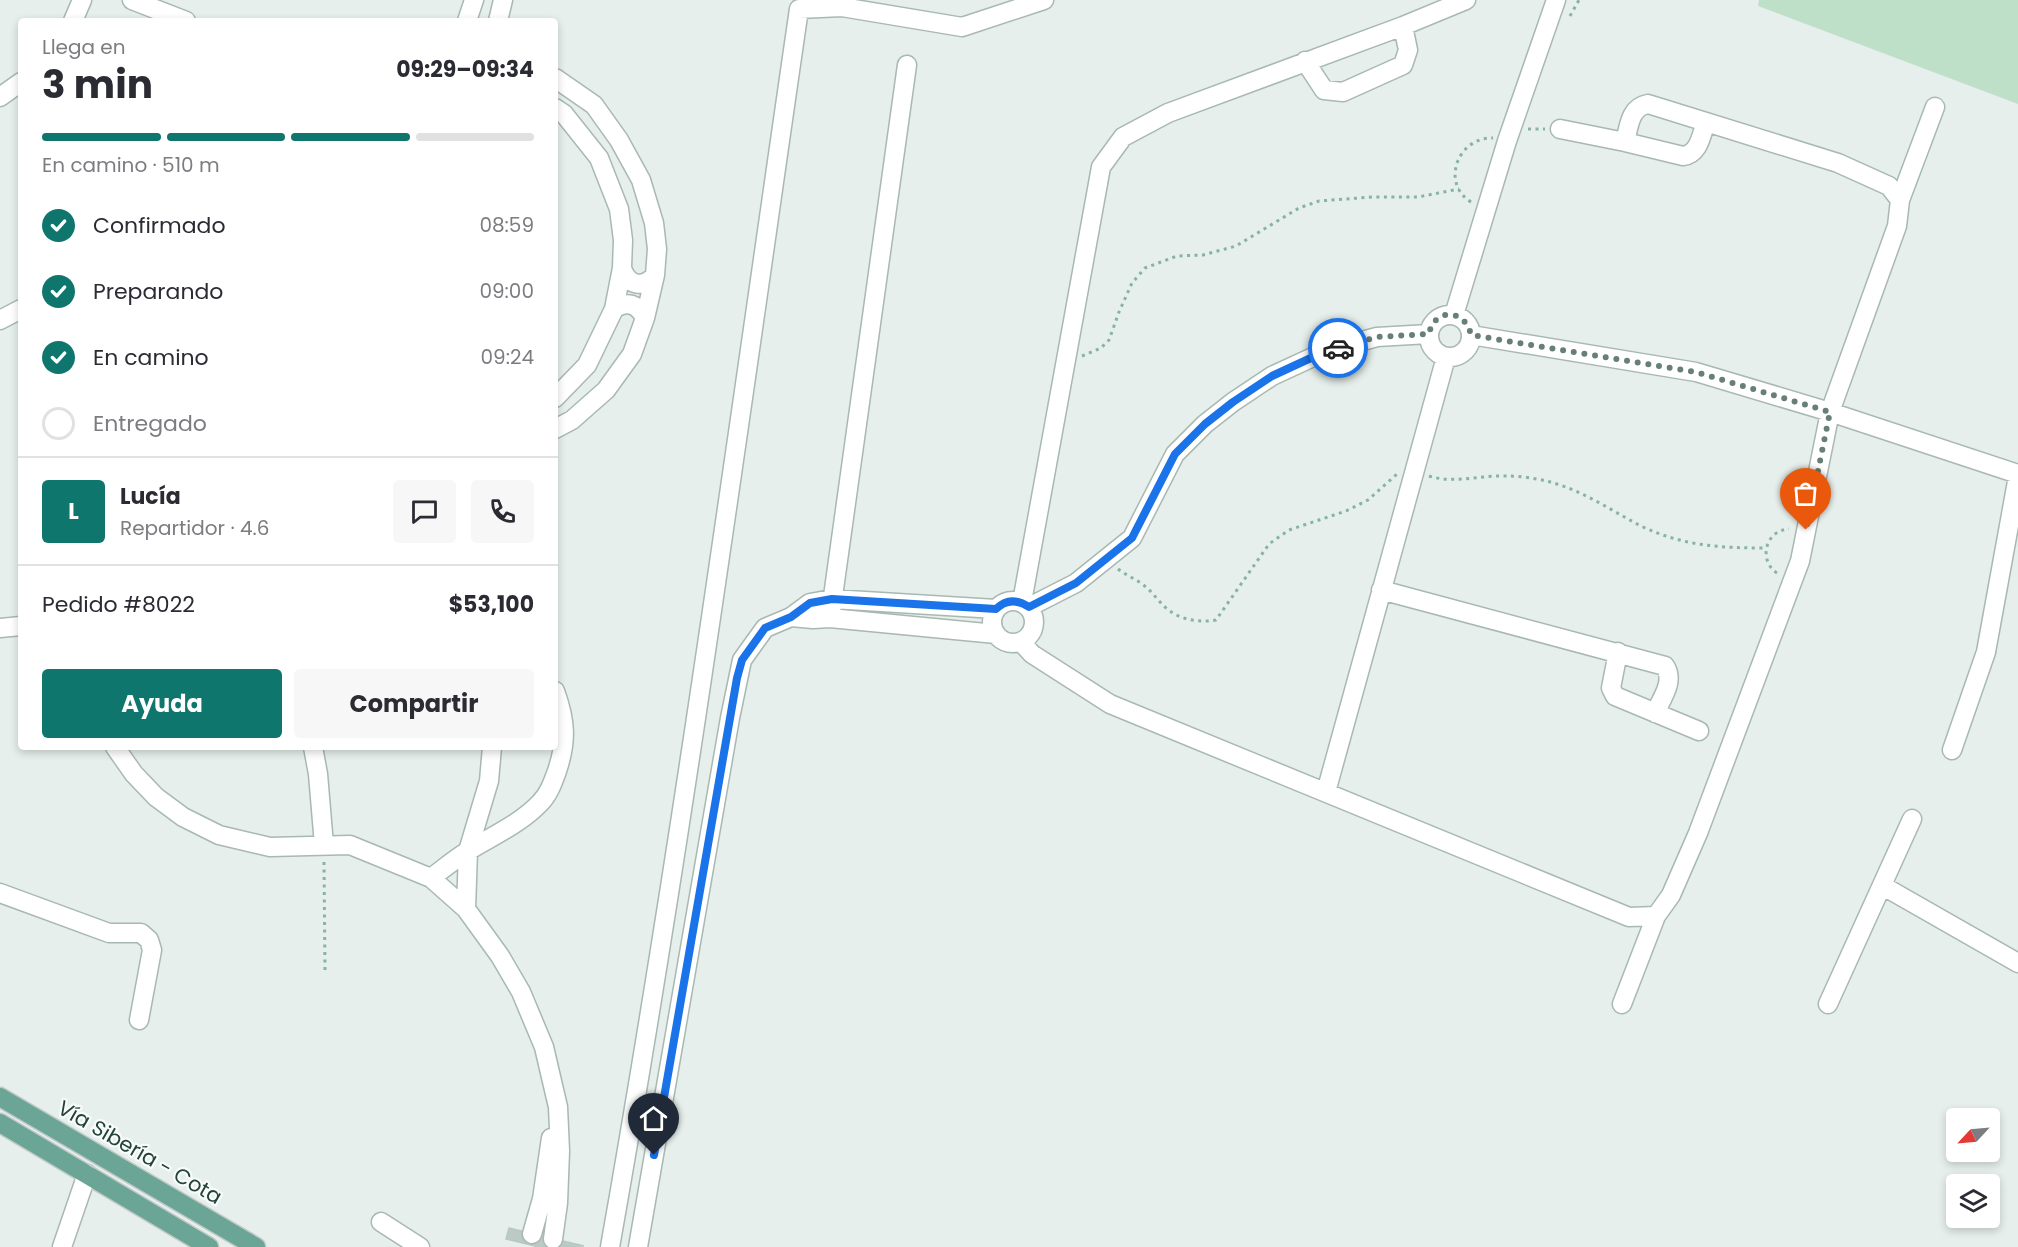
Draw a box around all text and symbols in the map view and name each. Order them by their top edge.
text: Llega en [42,33,126,61]
text: 09:29–09:34 [396,54,534,85]
text: 3 min [42,57,153,112]
text: En camino · 510 m [42,151,220,179]
icon: check [42,209,75,242]
text: Confirmado [93,210,226,241]
text: 08:59 [479,211,534,239]
icon: check [42,275,75,308]
text: Preparando [93,276,223,307]
text: 09:00 [479,277,534,305]
courier [1308,318,1368,378]
icon: car [1322,332,1355,365]
icon: check [42,341,75,374]
text: En camino [93,342,209,373]
text: 09:24 [481,343,534,371]
text: Entregado [93,408,207,439]
pin [1780,468,1831,530]
icon: bag [1789,477,1822,510]
button: chat [393,480,456,543]
button: phone [471,480,534,543]
text: Lucía [120,481,181,512]
text: L [68,496,79,527]
text: Repartidor · 4.6 [120,514,269,542]
text: Pedido #8022 [42,589,195,620]
text: $53,100 [449,589,534,620]
button: Ayuda [42,669,282,738]
button: Compartir [294,669,534,738]
street label: Vía Sibería - Cota [52,1093,228,1211]
pin [628,1093,679,1155]
icon: home [637,1102,670,1135]
north arrow [1946,1108,2000,1162]
map controls [1946,1108,2000,1228]
button: layers [1946,1174,2000,1228]

